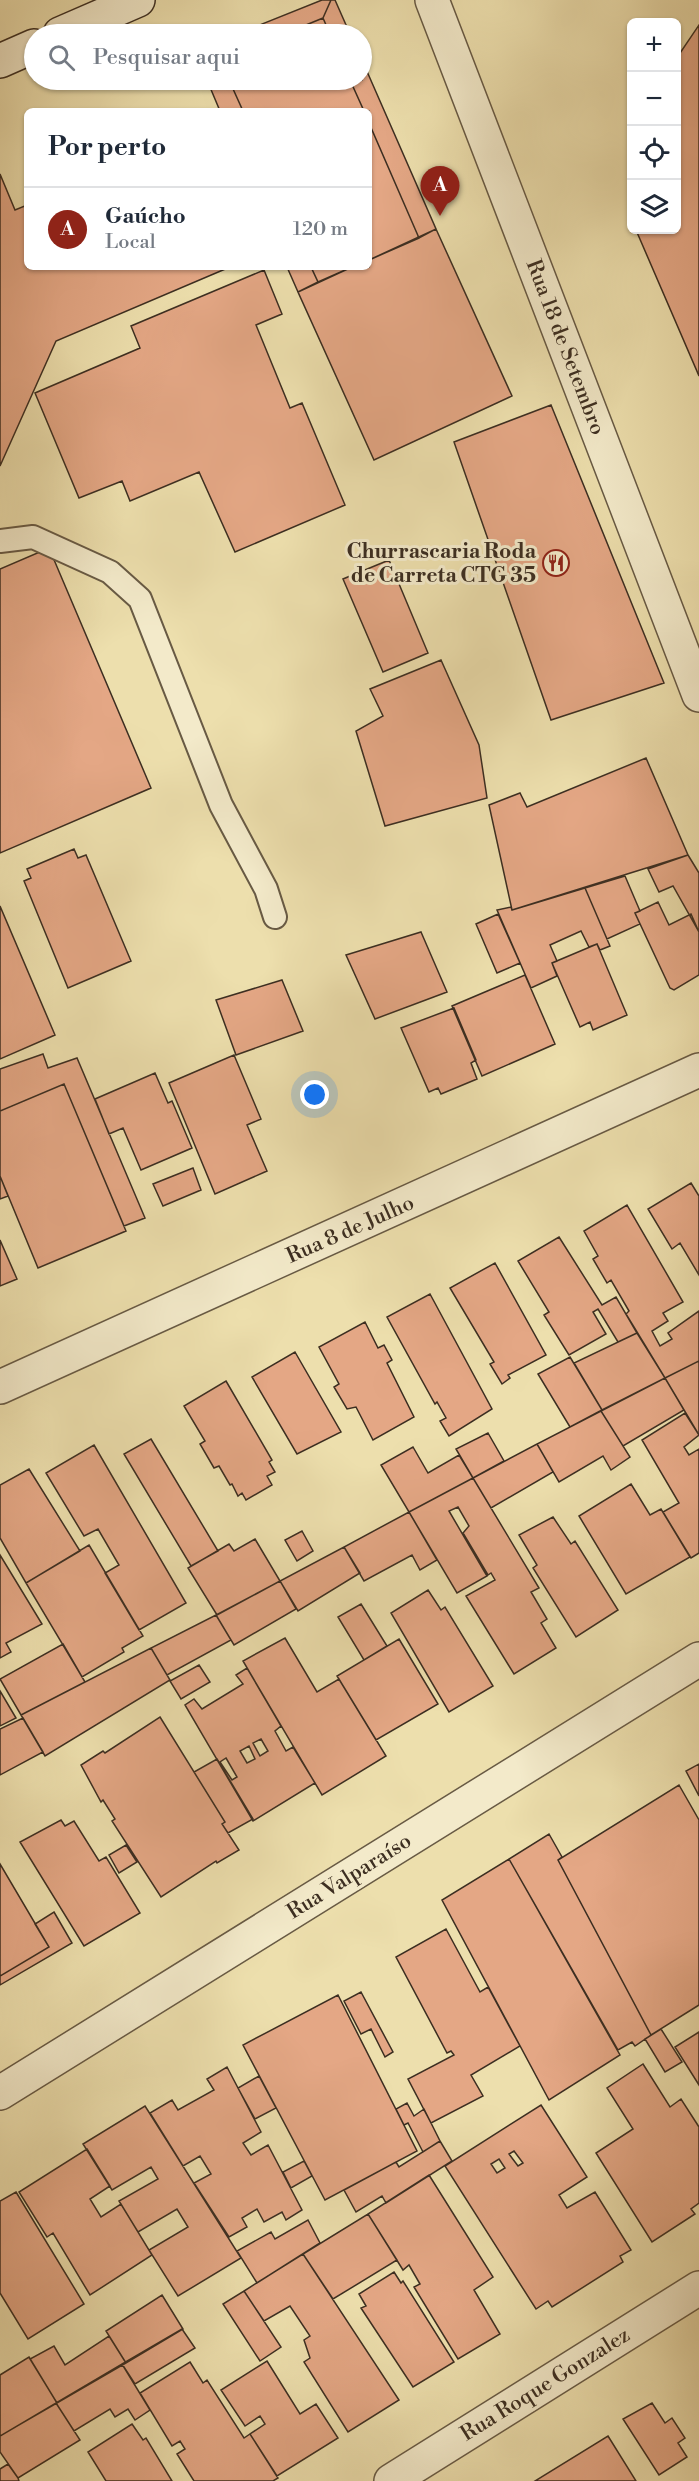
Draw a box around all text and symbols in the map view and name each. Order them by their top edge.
map controls [627,18,681,234]
button: + [627,18,681,72]
search box [24,24,372,90]
icon: search [45,41,78,74]
text: Pesquisar aqui [93,44,240,71]
button: − [627,72,681,126]
button: locate [627,126,681,180]
text: Por perto [48,131,166,163]
pin: A [420,166,460,216]
button: layers [627,180,681,234]
text: Gaúcho [105,203,186,230]
text: A [60,217,75,242]
text: 120 m [293,217,348,242]
text: Local [105,230,156,255]
street label: Rua 18 de Setembro [520,256,610,439]
place label: Churrascaria Roda de Carreta CTG 35 [346,539,537,589]
restaurant icon: Churrascaria Roda de Carreta CTG 35 [541,548,571,578]
your location [300,1080,329,1109]
street label: Rua 8 de Julho [283,1190,418,1270]
street label: Rua Valparaíso [283,1828,417,1925]
street label: Rua Roque Gonzalez [456,2322,635,2448]

